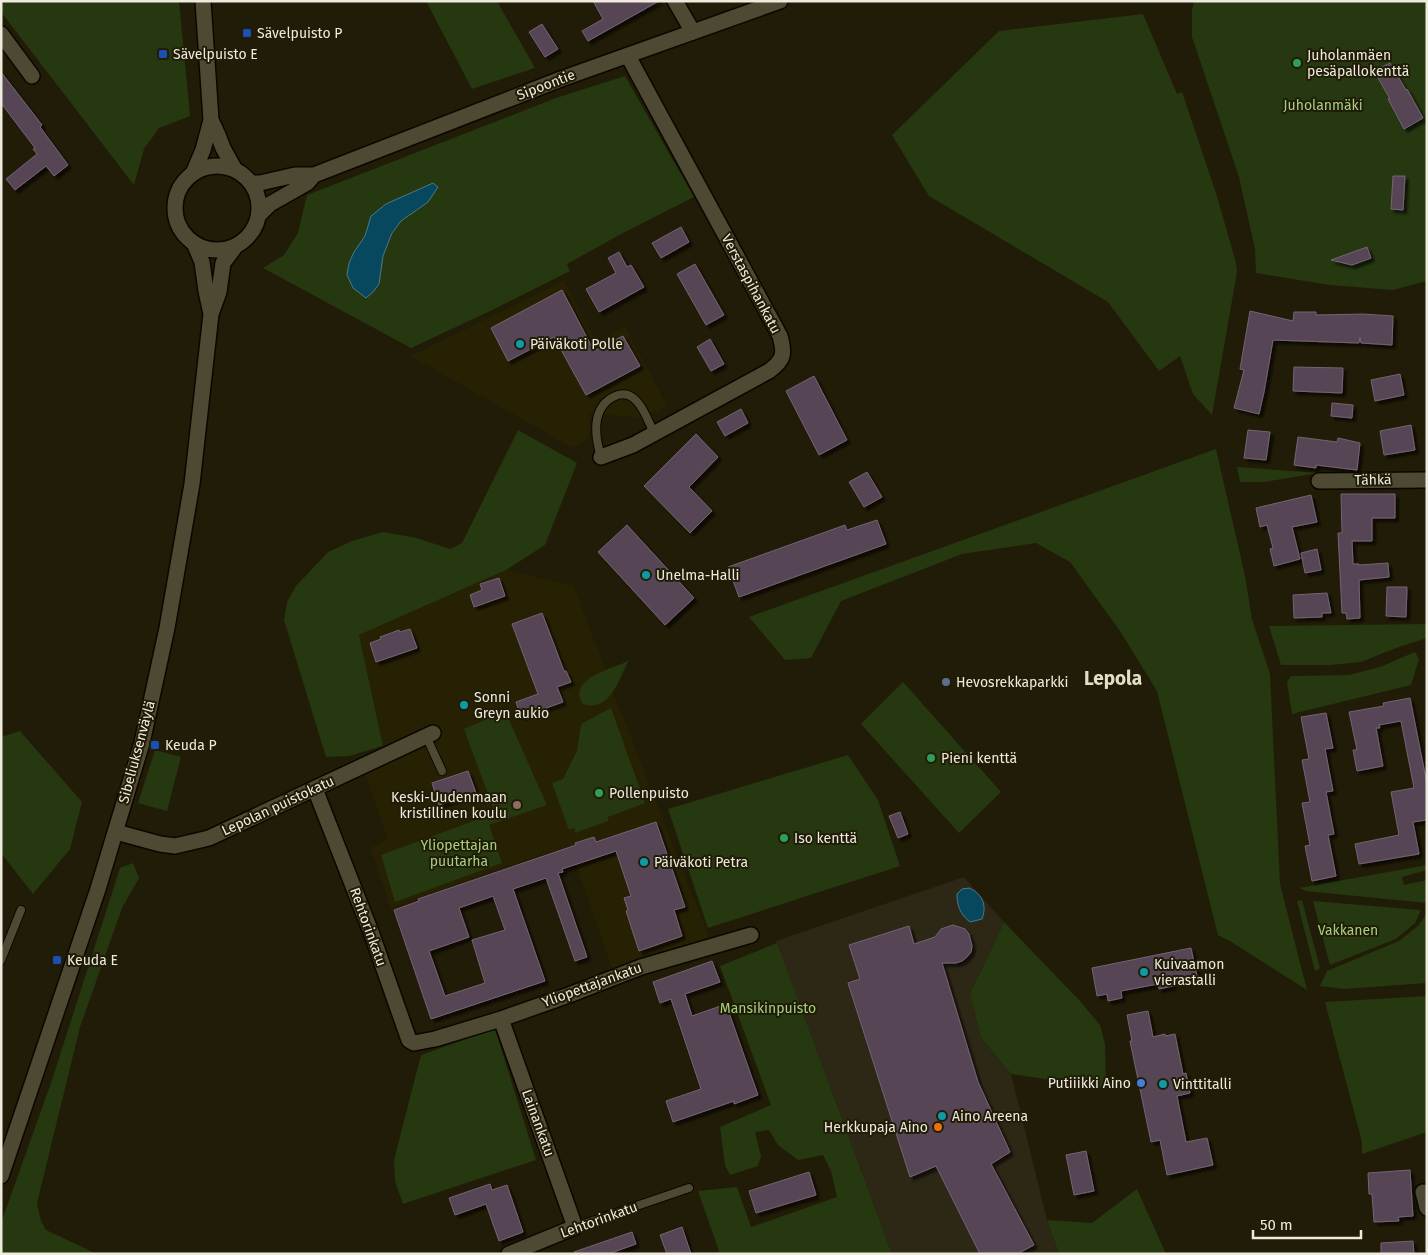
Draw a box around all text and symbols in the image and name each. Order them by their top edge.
place label: Sävelpuisto P [257,25,342,42]
marker: Sävelpuisto P [241,27,253,39]
place label: Sävelpuisto E [173,46,258,63]
place label: Juholanmäen pesäpallokenttä [1307,47,1409,80]
marker: Sävelpuisto E [157,48,169,60]
marker: Juholanmäen pesäpallokenttä [1291,57,1303,69]
street label: Sipoontie [514,66,578,104]
park label: Juholanmäki [1283,97,1363,114]
street label: Verstaspihankatu [718,232,784,336]
place label: Päiväkoti Polle [530,336,623,353]
marker: Päiväkoti Polle [514,338,526,350]
street label: Tähkä [1354,471,1392,489]
place label: Unelma-Halli [656,567,739,584]
marker: Unelma-Halli [640,569,652,581]
district label: Lepola [1084,667,1142,690]
place label: Hevosrekkaparkki [956,674,1068,691]
marker: Hevosrekkaparkki [940,676,952,688]
place label: Sonni Greyn aukio [474,689,549,722]
street label: Sibeliuksenväylä [115,699,159,805]
marker: Sonni Greyn aukio [458,699,470,711]
place label: Keuda P [165,737,217,754]
marker: Keuda P [149,739,161,751]
place label: Pieni kenttä [941,750,1017,767]
marker: Pieni kenttä [925,752,937,764]
street label: Lepolan puistokatu [219,773,337,839]
place label: Pollenpuisto [609,785,689,802]
marker: Pollenpuisto [593,787,605,799]
place label: Keski-Uudenmaan kristillinen koulu [391,789,507,822]
marker: Keski-Uudenmaan kristillinen koulu [511,799,523,811]
place label: Iso kenttä [794,830,857,847]
marker: Iso kenttä [778,832,790,844]
park label: Yliopettajan puutarha [421,837,497,870]
place label: Päiväkoti Petra [654,854,748,871]
marker: Päiväkoti Petra [638,856,650,868]
street label: Rehtorinkatu [346,885,390,969]
park label: Vakkanen [1318,922,1378,939]
place label: Keuda E [67,952,118,969]
marker: Keuda E [51,954,63,966]
place label: Kuivaamon vierastalli [1154,956,1224,989]
street label: Yliopettajankatu [540,959,644,1011]
marker: Kuivaamon vierastalli [1138,966,1150,978]
park label: Mansikinpuisto [720,1000,816,1017]
place label: Putiiikki Aino [1048,1075,1131,1092]
place label: Vinttitalli [1173,1076,1232,1093]
marker: Putiiikki Aino [1135,1077,1147,1089]
marker: Vinttitalli [1157,1078,1169,1090]
street label: Lainankatu [518,1087,558,1159]
place label: Aino Areena [952,1108,1028,1125]
marker: Aino Areena [936,1110,948,1122]
place label: Herkkupaja Aino [824,1119,928,1136]
marker: Herkkupaja Aino [932,1121,944,1133]
street label: Lehtorinkatu [558,1198,640,1242]
scale bar [1253,1208,1360,1240]
text: 50 m [1260,1216,1293,1234]

